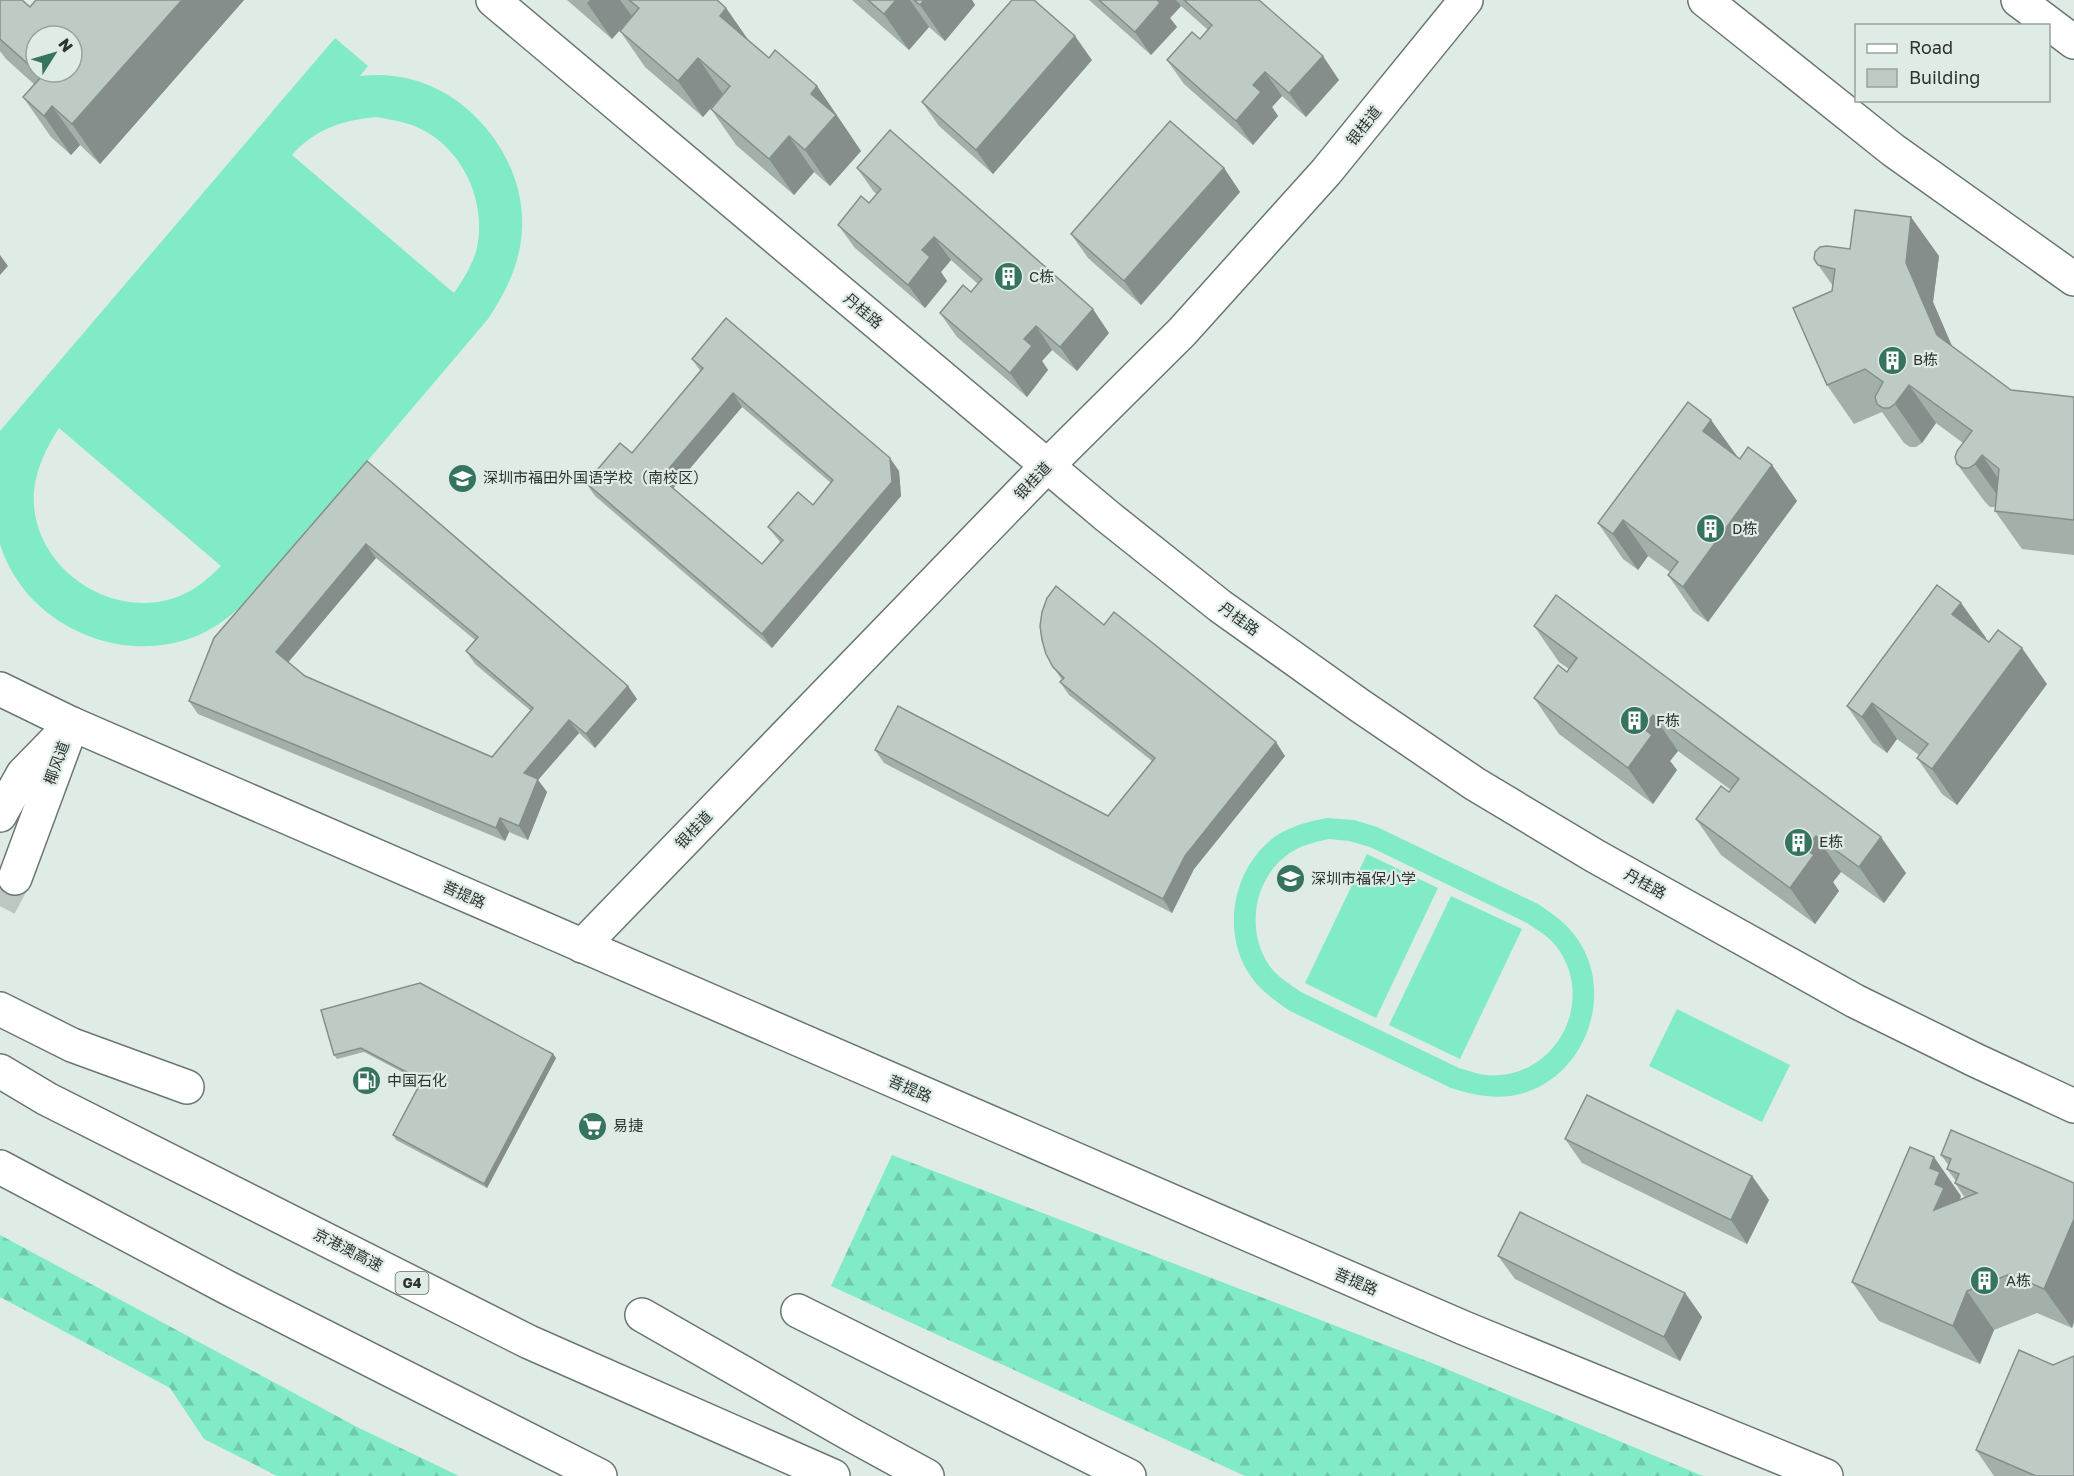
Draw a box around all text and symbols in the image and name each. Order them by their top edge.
north arrow [24,24,84,84]
legend [1855,24,2050,102]
text: N [54,34,78,56]
text: Road [1909,36,1953,58]
text: Building [1909,66,1980,88]
street label: 银桂道 [1342,102,1384,149]
building icon: C栋 [992,261,1024,293]
place label: C栋 [1029,267,1054,285]
street label: 丹桂路 [841,289,887,332]
building icon: B栋 [1876,344,1908,376]
place label: B栋 [1913,350,1938,368]
street label: 银桂道 [1010,458,1054,503]
school or university icon: 深圳市福田外国语学校（南校区） [446,462,478,494]
place label: 深圳市福田外国语学校（南校区） [483,468,708,486]
building icon: D栋 [1695,513,1727,545]
place label: D栋 [1732,519,1758,537]
street label: 丹桂路 [1216,598,1263,639]
building icon: F栋 [1619,705,1651,737]
place label: F栋 [1656,711,1680,729]
street label: 椰风道 [40,738,72,787]
street label: 银桂道 [671,807,715,852]
building icon: E栋 [1782,826,1814,858]
place label: E栋 [1819,832,1843,850]
school or university icon: 深圳市福保小学 [1274,863,1306,895]
street label: 丹桂路 [1621,864,1670,902]
place label: 深圳市福保小学 [1311,869,1416,887]
street label: 菩提路 [440,877,489,911]
fuel station icon: 中国石化 [350,1065,382,1097]
place label: 中国石化 [387,1071,447,1089]
street label: 菩提路 [886,1071,935,1105]
supermarket icon: 易捷 [576,1110,608,1142]
place label: 易捷 [613,1116,643,1134]
street label: 京港澳高速 [311,1224,386,1274]
street label: 菩提路 [1332,1264,1381,1298]
building icon: A栋 [1969,1265,2001,1297]
place label: A栋 [2006,1271,2031,1289]
road number: G4 [396,1272,428,1294]

